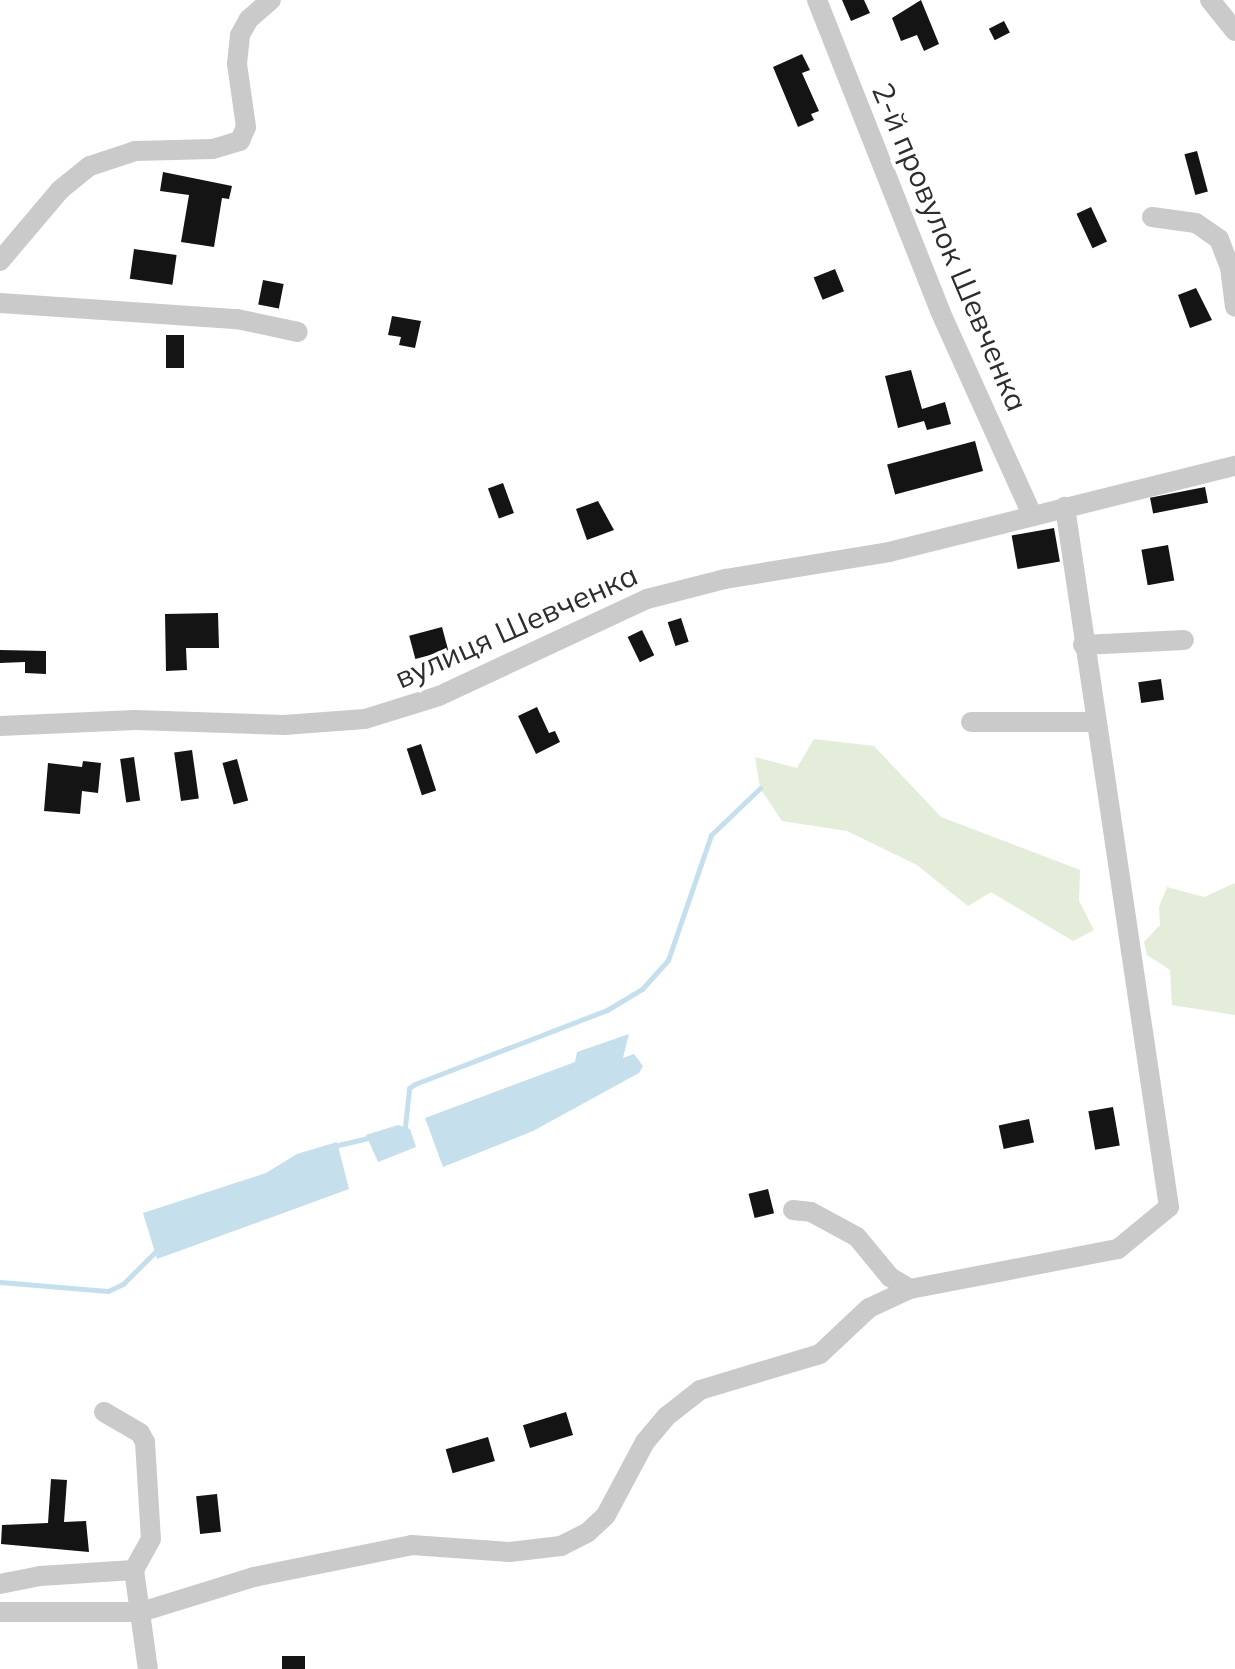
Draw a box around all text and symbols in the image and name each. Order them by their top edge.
street label: 2-й провулок Шевченка [864,78,1036,416]
street label: вулиця Шевченка [389,556,643,696]

